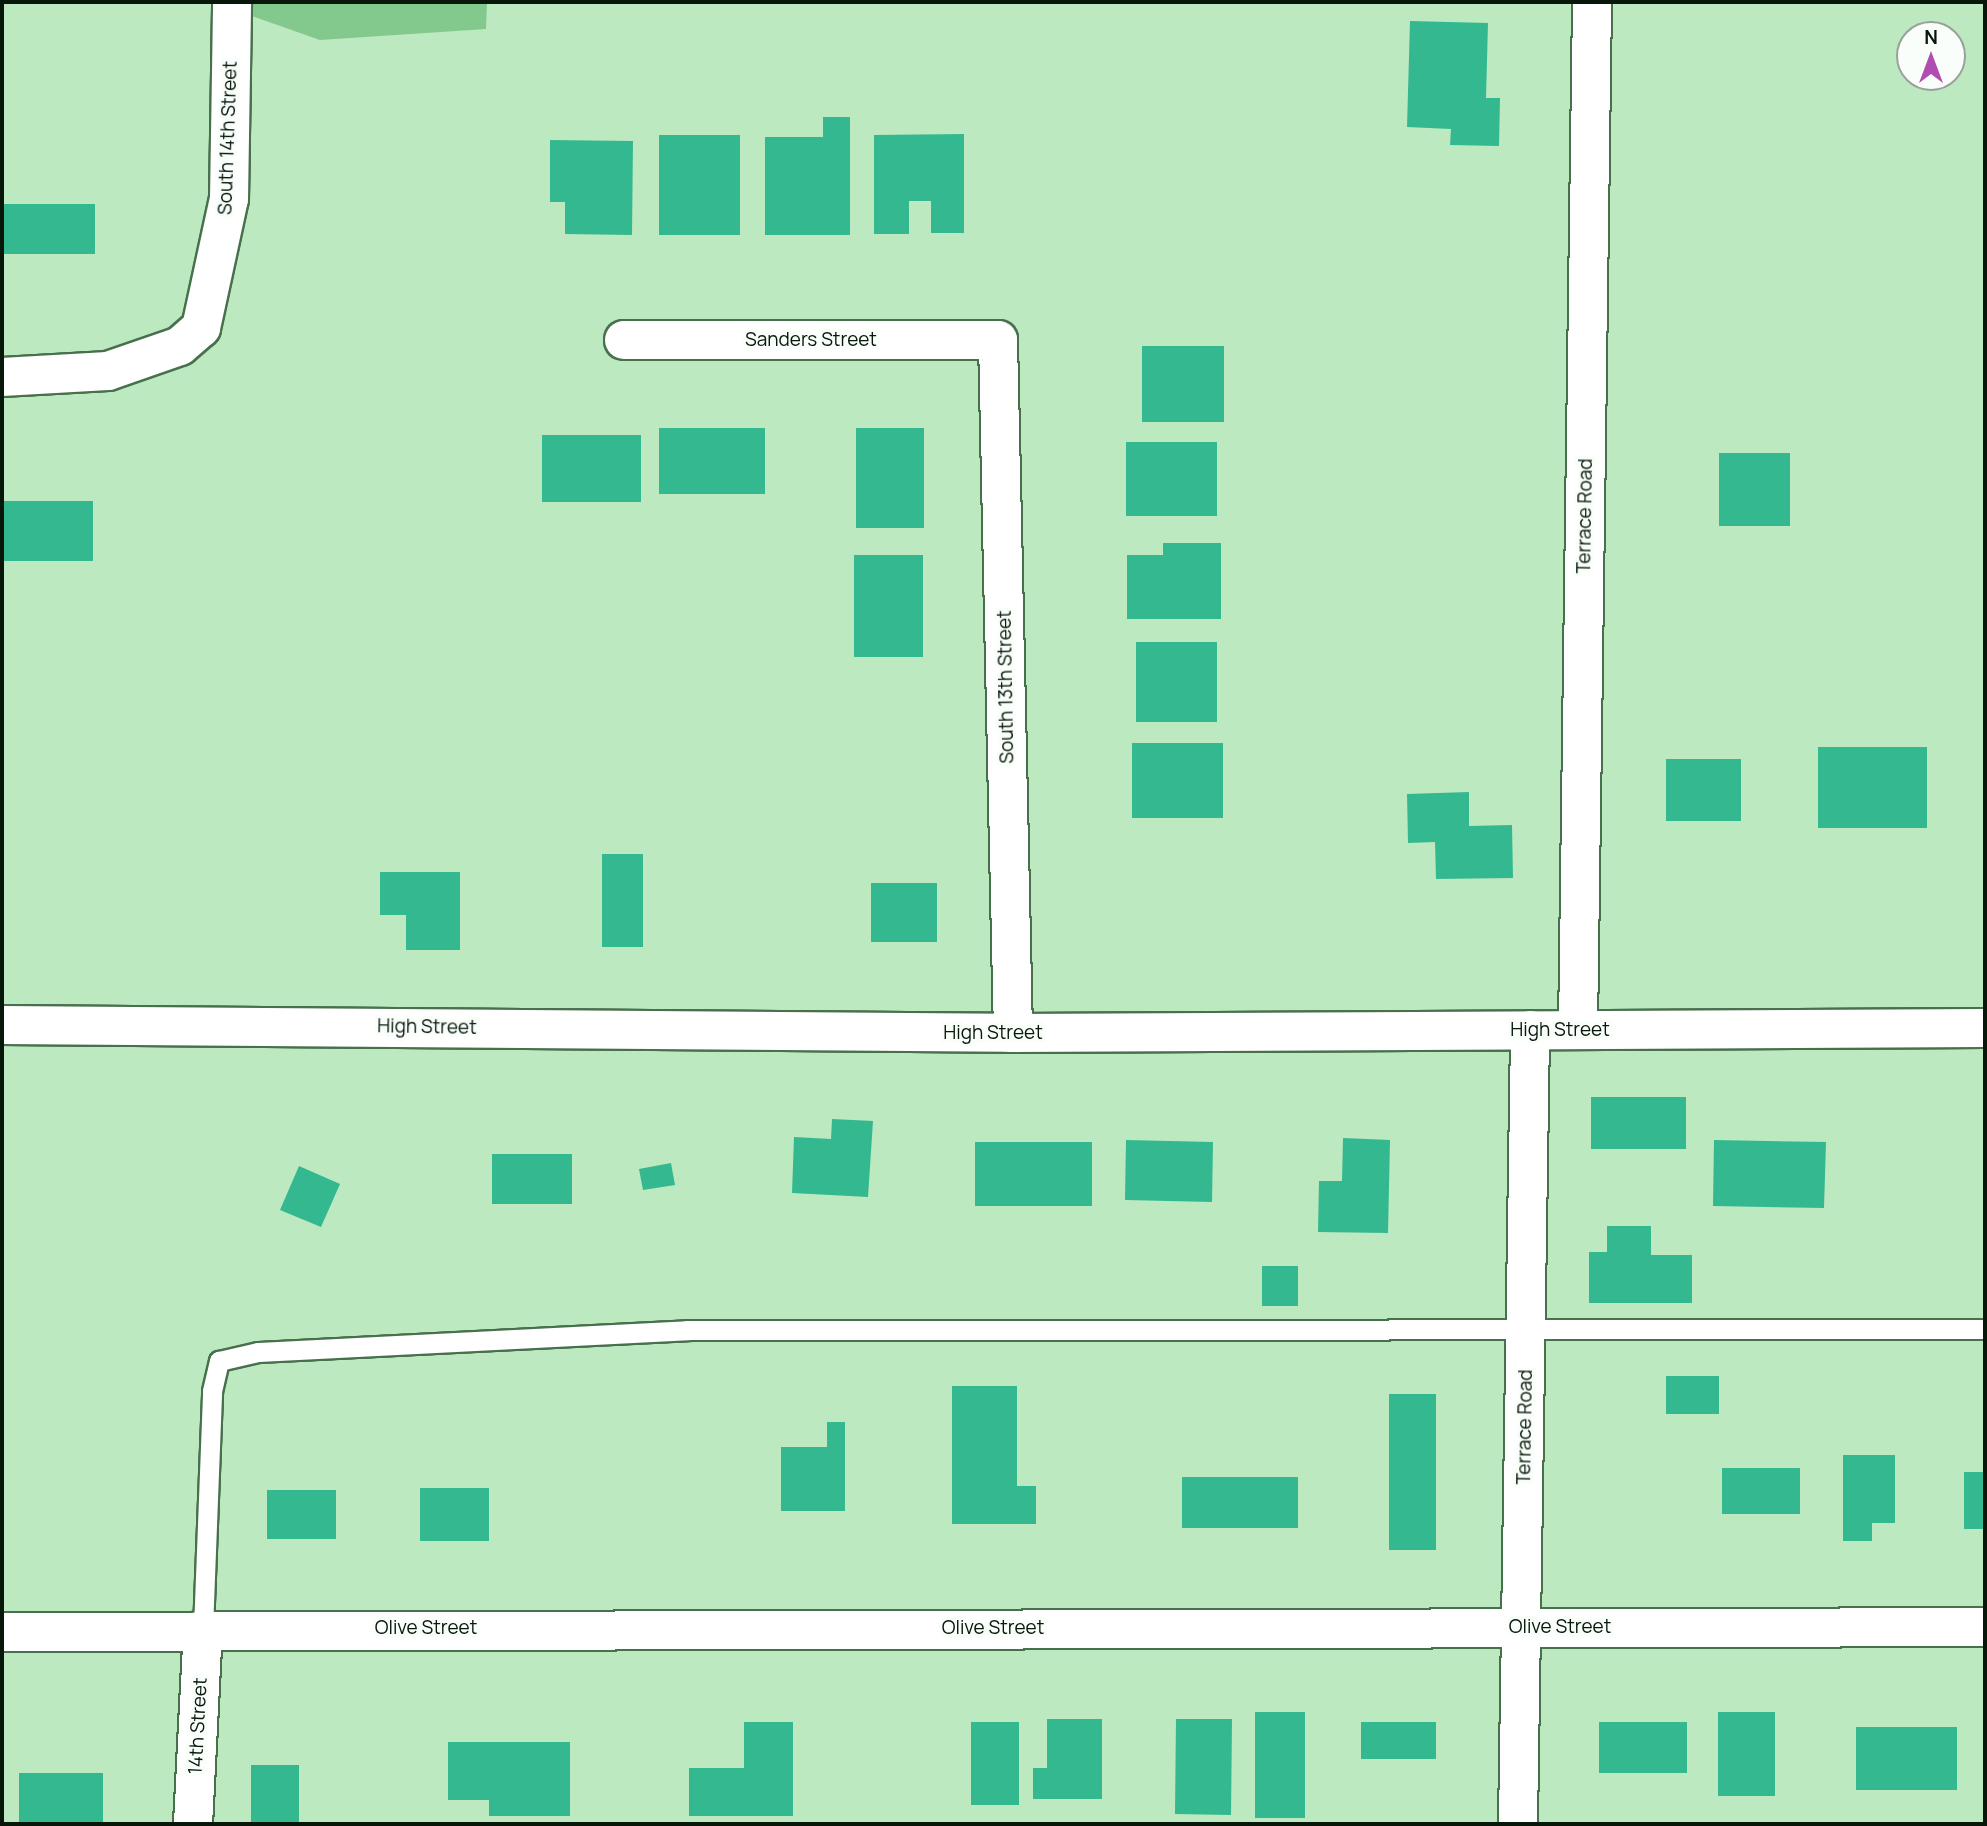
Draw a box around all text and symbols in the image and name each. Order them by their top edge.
north arrow [1896,21,1966,91]
text: N [1924,24,1938,50]
street label: South 14th Street [214,61,242,215]
street label: Sanders Street [745,329,877,351]
street label: Terrace Road [1573,458,1597,574]
street label: South 13th Street [993,610,1019,764]
street label: High Street [377,1015,477,1039]
street label: High Street [1510,1019,1610,1041]
street label: High Street [943,1022,1043,1044]
street label: Terrace Road [1513,1369,1537,1485]
street label: Olive Street [1509,1616,1611,1638]
street label: Olive Street [375,1617,477,1639]
street label: Olive Street [942,1617,1044,1639]
street label: 14th Street [184,1677,212,1775]

